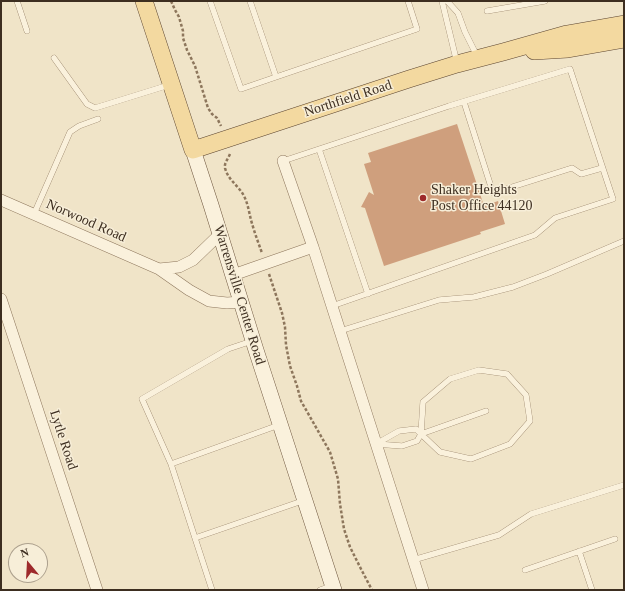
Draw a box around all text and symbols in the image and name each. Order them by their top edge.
street label: Northfield Road [302,77,394,121]
place label: Shaker Heights Post Office 44120 [431,182,533,214]
marker: Shaker Heights Post Office 44120 [418,193,428,203]
street label: Norwood Road [43,196,129,246]
street label: Warrensville Center Road [210,223,268,367]
street label: Lytle Road [45,408,81,472]
north arrow [8,543,48,583]
text: N [19,546,30,559]

